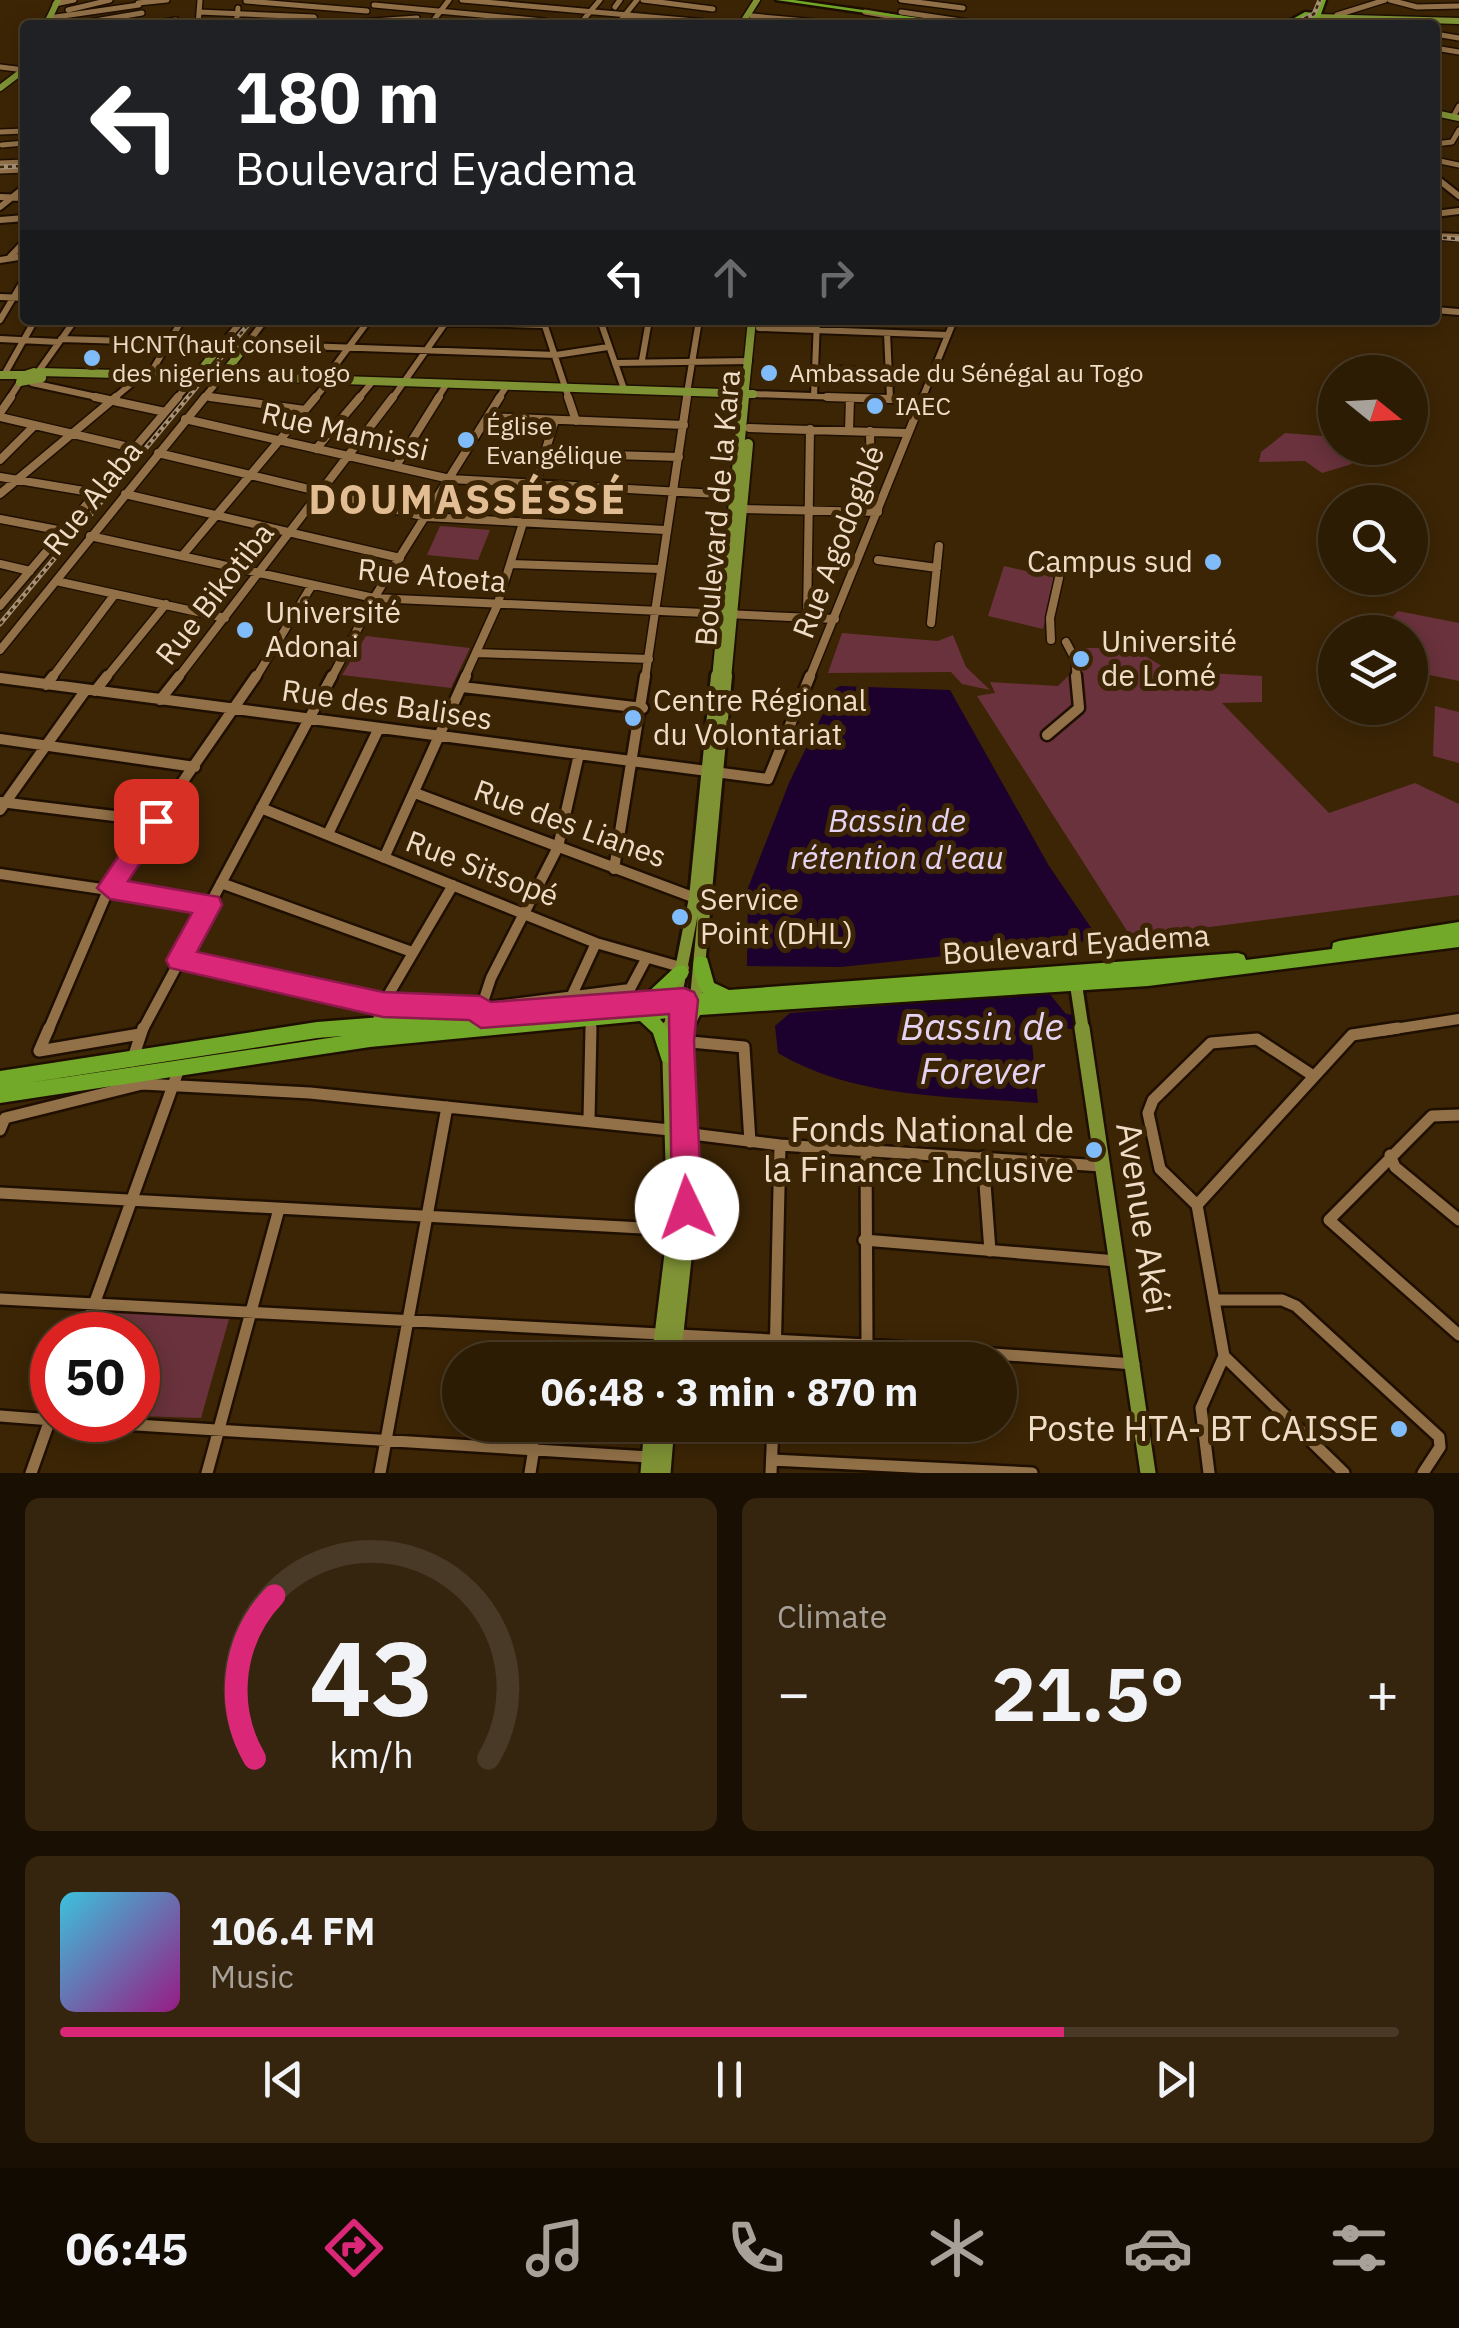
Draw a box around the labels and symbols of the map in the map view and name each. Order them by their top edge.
place label: HCNT(haut conseil des nigeriens au togo [112,327,350,389]
marker: HCNT(haut conseil des nigeriens au togo [81,347,103,369]
north arrow [1318,355,1428,465]
place label: Ambassade du Sénégal au Togo [789,356,1144,389]
marker: Ambassade du Sénégal au Togo [758,362,780,384]
street label: Boulevard de la Kara [685,368,748,648]
place label: IAEC [895,389,951,422]
street label: Rue Mamissi [258,392,433,469]
marker: IAEC [864,395,886,417]
place label: Église Evangélique [486,409,622,471]
marker: Église Evangélique [455,429,477,451]
street label: Rue Alaba [34,432,150,562]
street label: Rue Agodogblé [783,439,892,643]
district label: DOUMASSÉSSÉ [308,473,628,525]
street label: Rue Bikotiba [146,514,282,672]
place label: Campus sud [1027,541,1193,580]
street label: Rue Atoeta [356,549,508,600]
marker: Campus sud [1202,551,1224,573]
place label: Université Adonai [265,592,401,665]
marker: Université Adonai [234,619,256,641]
place label: Université de Lomé [1101,621,1237,694]
marker: Université de Lomé [1070,648,1092,670]
street label: Rue des Balises [279,669,495,738]
place label: Centre Régional du Volontariat [653,680,867,753]
marker: Centre Régional du Volontariat [622,707,644,729]
street label: Rue des Lianes [469,770,672,875]
pin [114,779,199,864]
water label: Bassin de rétention d'eau [790,799,1004,878]
street label: Rue Sitsopé [401,821,564,915]
place label: Service Point (DHL) [700,879,853,952]
marker: Service Point (DHL) [669,906,691,928]
street label: Boulevard Eyadema [941,915,1211,972]
water label: Bassin de Forever [900,1001,1064,1094]
place label: Fonds National de la Finance Inclusive [763,1106,1074,1192]
street label: Avenue Akéi [1106,1119,1182,1317]
marker: Fonds National de la Finance Inclusive [1083,1139,1105,1161]
position arrow [635,1156,739,1260]
speed limit sign: 50 [30,1312,160,1442]
place label: Poste HTA- BT CAISSE [1027,1405,1379,1451]
marker: Poste HTA- BT CAISSE [1388,1418,1410,1440]

